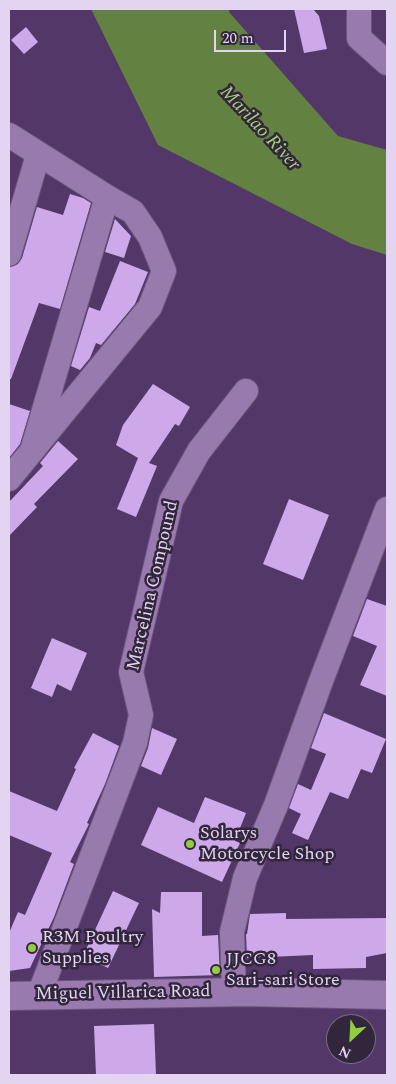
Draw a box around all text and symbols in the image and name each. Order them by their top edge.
scale bar [216,20,288,52]
text: 20 m [222,27,254,50]
water label: Marilao River [214,82,304,176]
street label: Marcelina Compound [124,499,184,673]
place label: Solarys Motorcycle Shop [200,823,335,866]
marker: Solarys Motorcycle Shop [184,838,196,850]
place label: R3M Poultry Supplies [42,927,143,970]
marker: R3M Poultry Supplies [26,942,38,954]
place label: JJCG8 Sari-sari Store [226,949,340,992]
marker: JJCG8 Sari-sari Store [210,964,222,976]
street label: Miguel Villarica Road [35,982,211,1006]
north arrow [326,1014,376,1064]
text: N [335,1040,354,1064]

